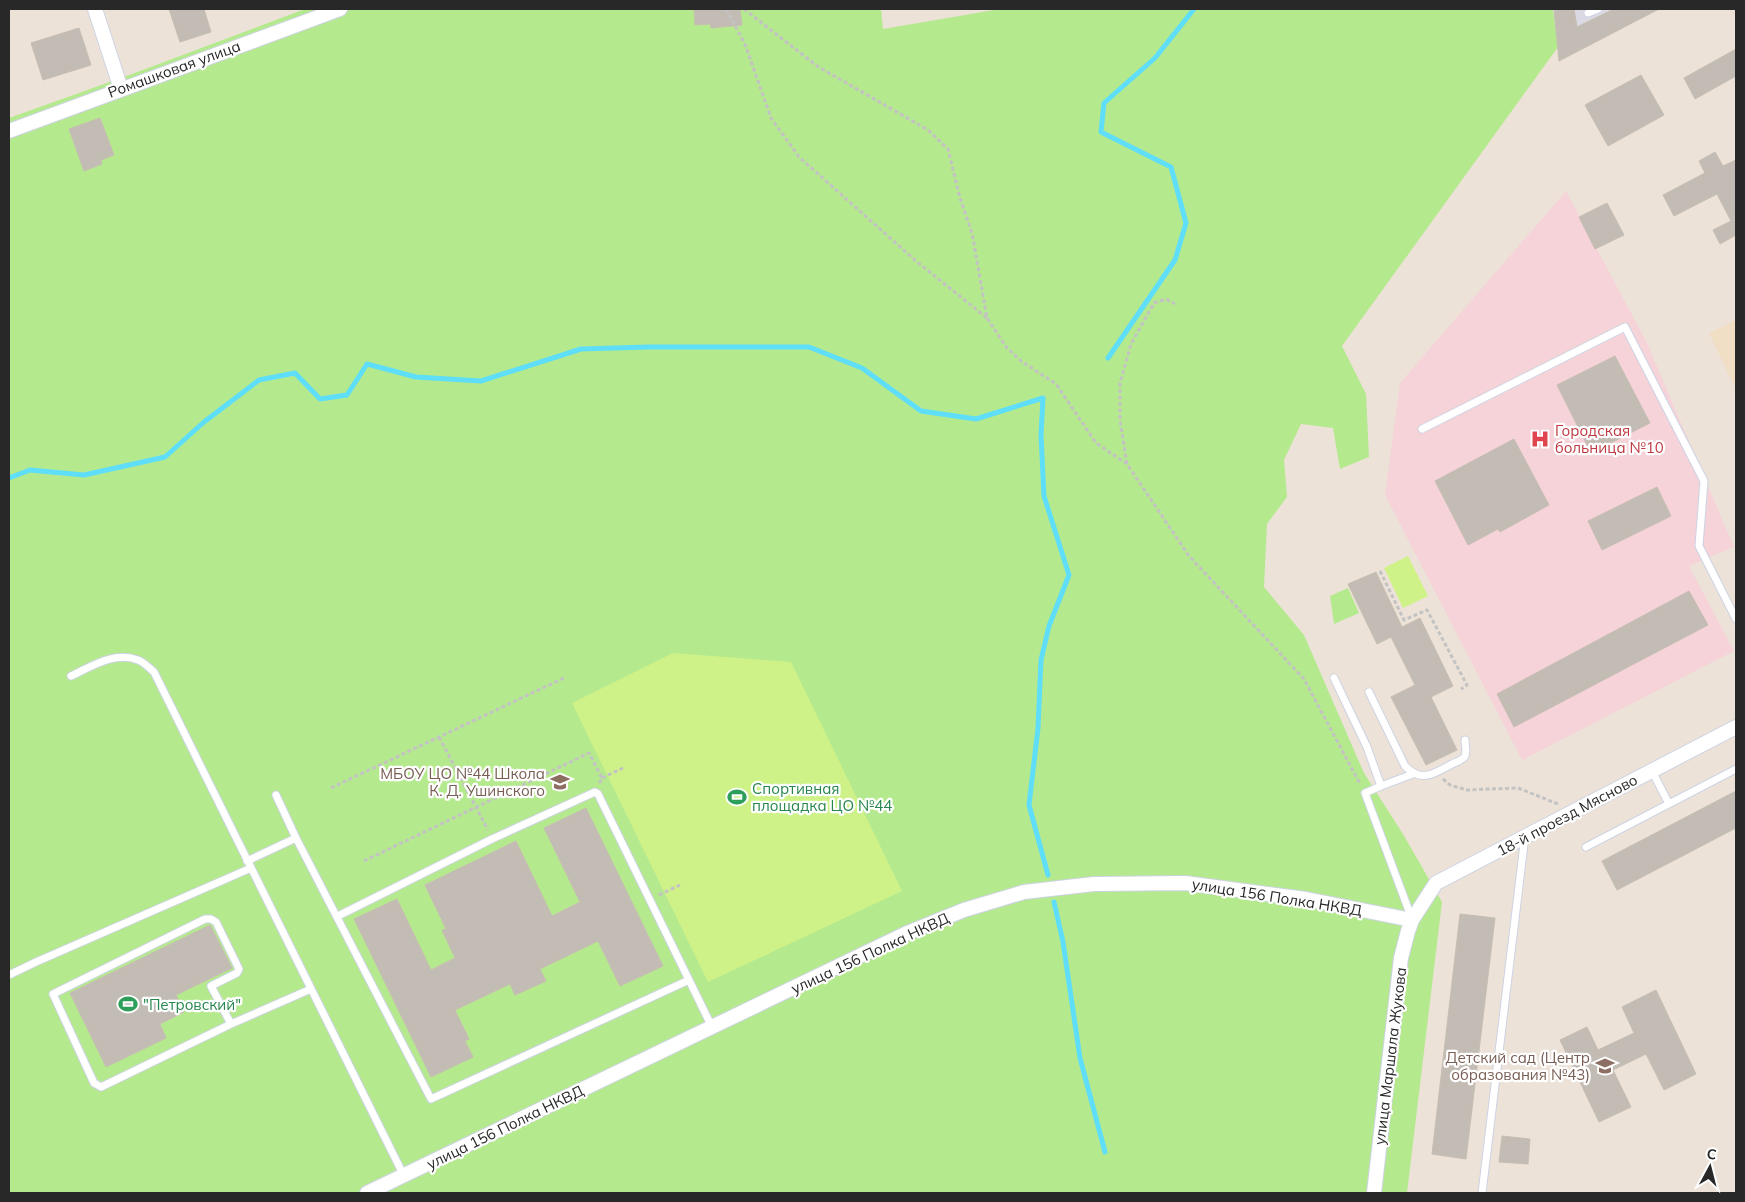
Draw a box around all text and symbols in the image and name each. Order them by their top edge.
street label: Ромашковая улица [105,36,243,102]
place label: Городская больница №10 [1555,421,1664,457]
hospital icon: Городская больница №10 [1529,428,1551,450]
place label: МБОУ ЦО №44 Школа К. Д. Ушинского [380,764,545,800]
street label: 18-й проезд Мясново [1493,770,1641,860]
school or university icon: МБОУ ЦО №44 Школа К. Д. Ушинского [549,771,571,793]
place label: Спортивная площадка ЦО №44 [752,779,892,815]
sports icon: Спортивная площадка ЦО №44 [726,786,748,808]
street label: улица 156 Полка НКВД [1191,874,1363,920]
street label: улица 156 Полка НКВД [788,908,952,998]
street label: улица Маршала Жукова [1370,966,1410,1146]
sports icon: "Петровский" [117,993,139,1015]
place label: "Петровский" [143,995,241,1014]
place label: Детский сад (Центр образования №43) [1446,1048,1590,1084]
school or university icon: Детский сад (Центр образования №43) [1594,1055,1616,1077]
street label: улица 156 Полка НКВД [423,1081,587,1173]
north arrow [1685,1142,1735,1192]
text: С [1706,1145,1717,1164]

